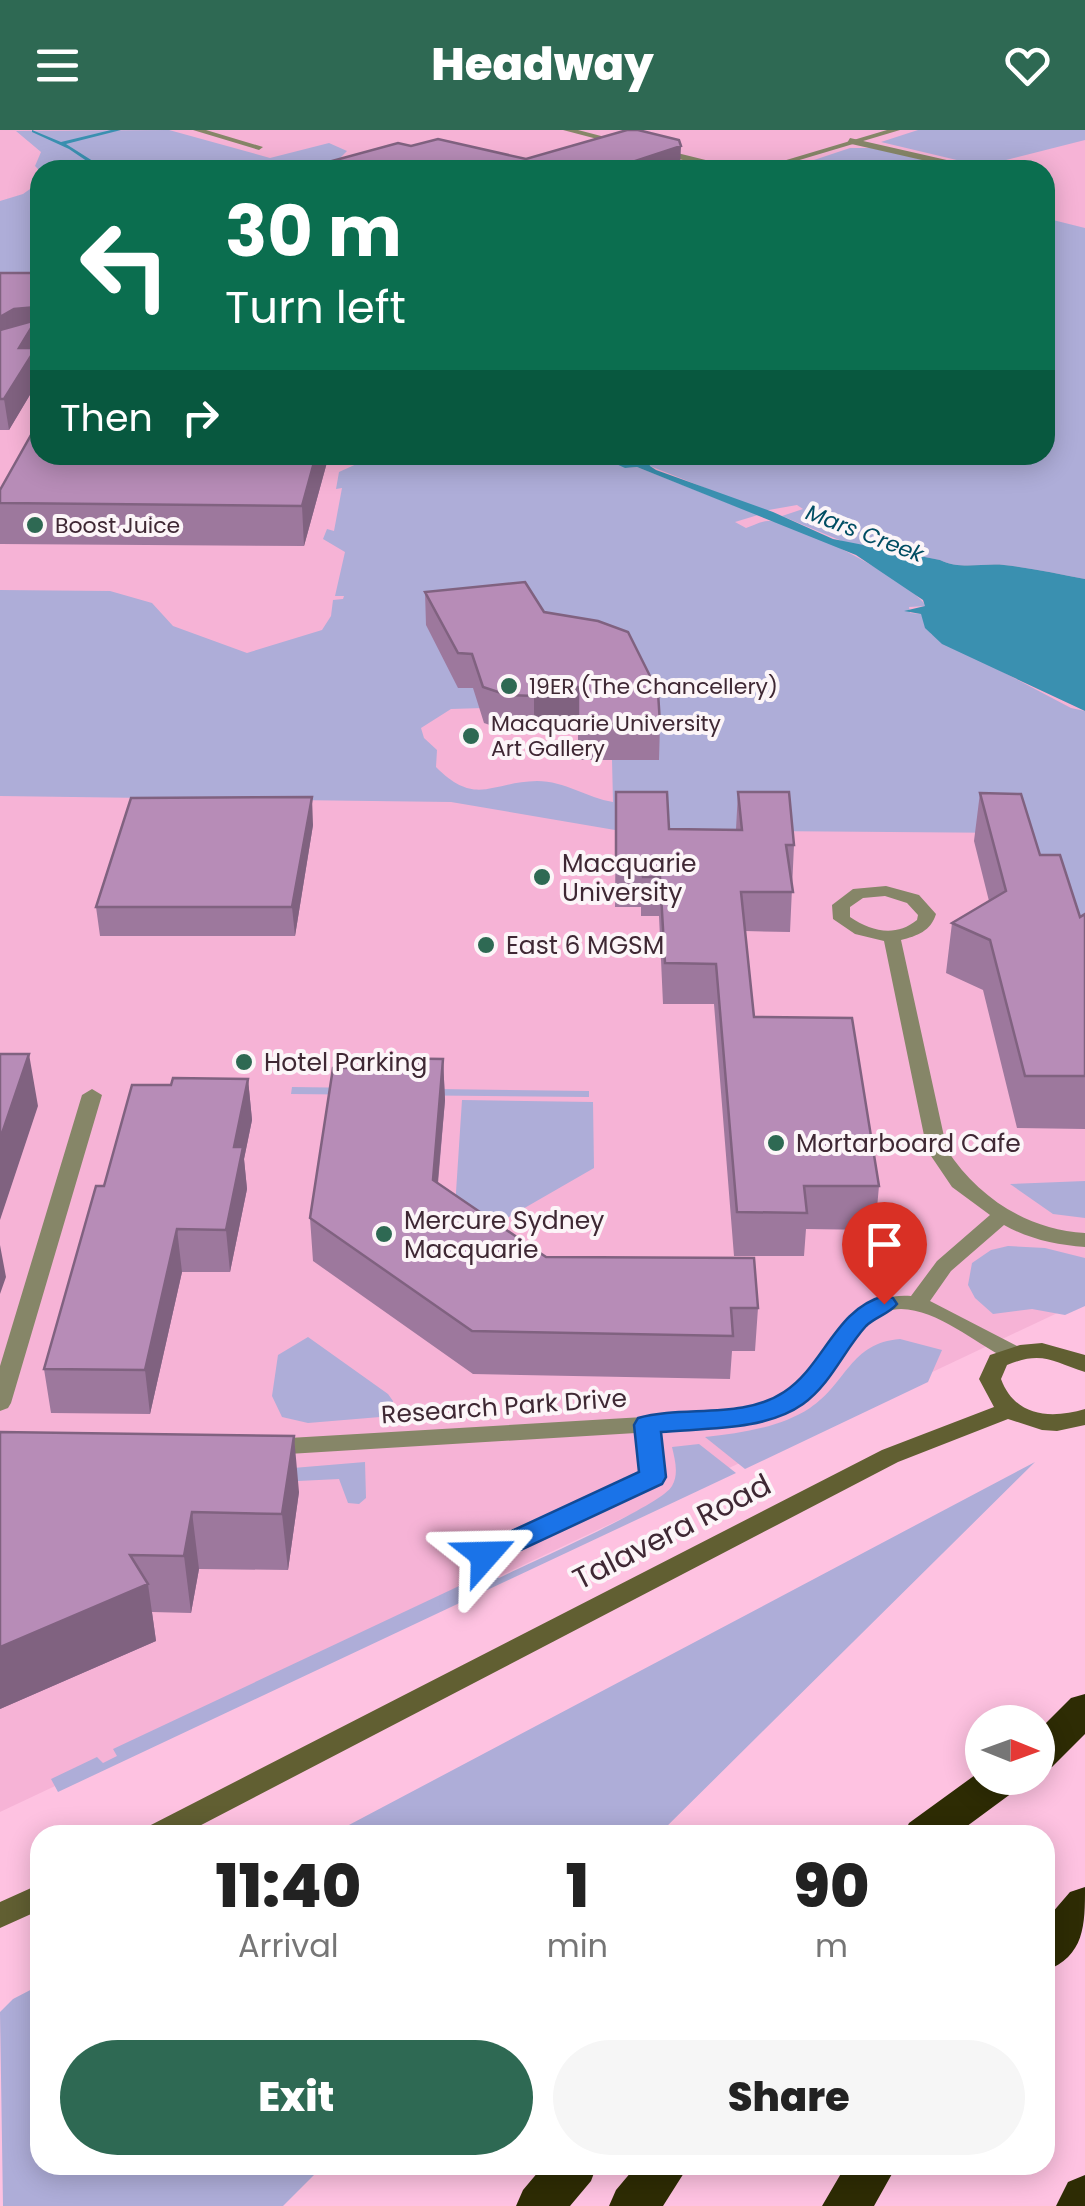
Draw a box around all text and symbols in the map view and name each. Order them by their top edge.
text: Headway [431,33,654,96]
icon: menu [30,38,85,93]
icon: heart [1000,38,1055,93]
text: 30 m [225,182,402,281]
icon: left [60,200,190,330]
text: Turn left [225,276,406,339]
icon: right [173,390,228,445]
text: Then [60,391,153,444]
water label: Mars Creek [801,497,930,571]
place label: Boost Juice [55,510,180,541]
marker: Boost Juice [24,514,46,536]
place label: 19ER (The Chancellery) [529,671,778,702]
marker: 19ER (The Chancellery) [498,675,520,697]
place label: Macquarie University Art Gallery [491,708,722,764]
marker: Macquarie University Art Gallery [460,725,482,747]
place label: Macquarie University [562,846,696,910]
marker: Macquarie University [531,866,553,888]
place label: East 6 MGSM [506,928,664,963]
marker: East 6 MGSM [475,934,497,956]
place label: Hotel Parking [264,1045,427,1080]
marker: Hotel Parking [233,1051,255,1073]
place label: Mortarboard Cafe [796,1126,1021,1161]
marker: Mortarboard Cafe [765,1132,787,1154]
pin [842,1202,927,1305]
place label: Mercure Sydney Macquarie [404,1203,604,1267]
icon: arrive [857,1217,912,1272]
marker: Mercure Sydney Macquarie [373,1223,395,1245]
street label: Research Park Drive [380,1380,628,1433]
street label: Talavera Road [565,1463,778,1600]
position arrow [433,1503,537,1607]
north arrow [965,1705,1055,1795]
map controls [965,1705,1055,1795]
text: 11:40 [216,1844,361,1928]
text: 1 [566,1844,589,1928]
text: 90 [794,1844,869,1928]
text: Arrival [238,1923,339,1968]
text: min [547,1923,608,1968]
text: m [815,1923,848,1968]
button: Exit [60,2040,533,2155]
button: Share [553,2040,1025,2155]

